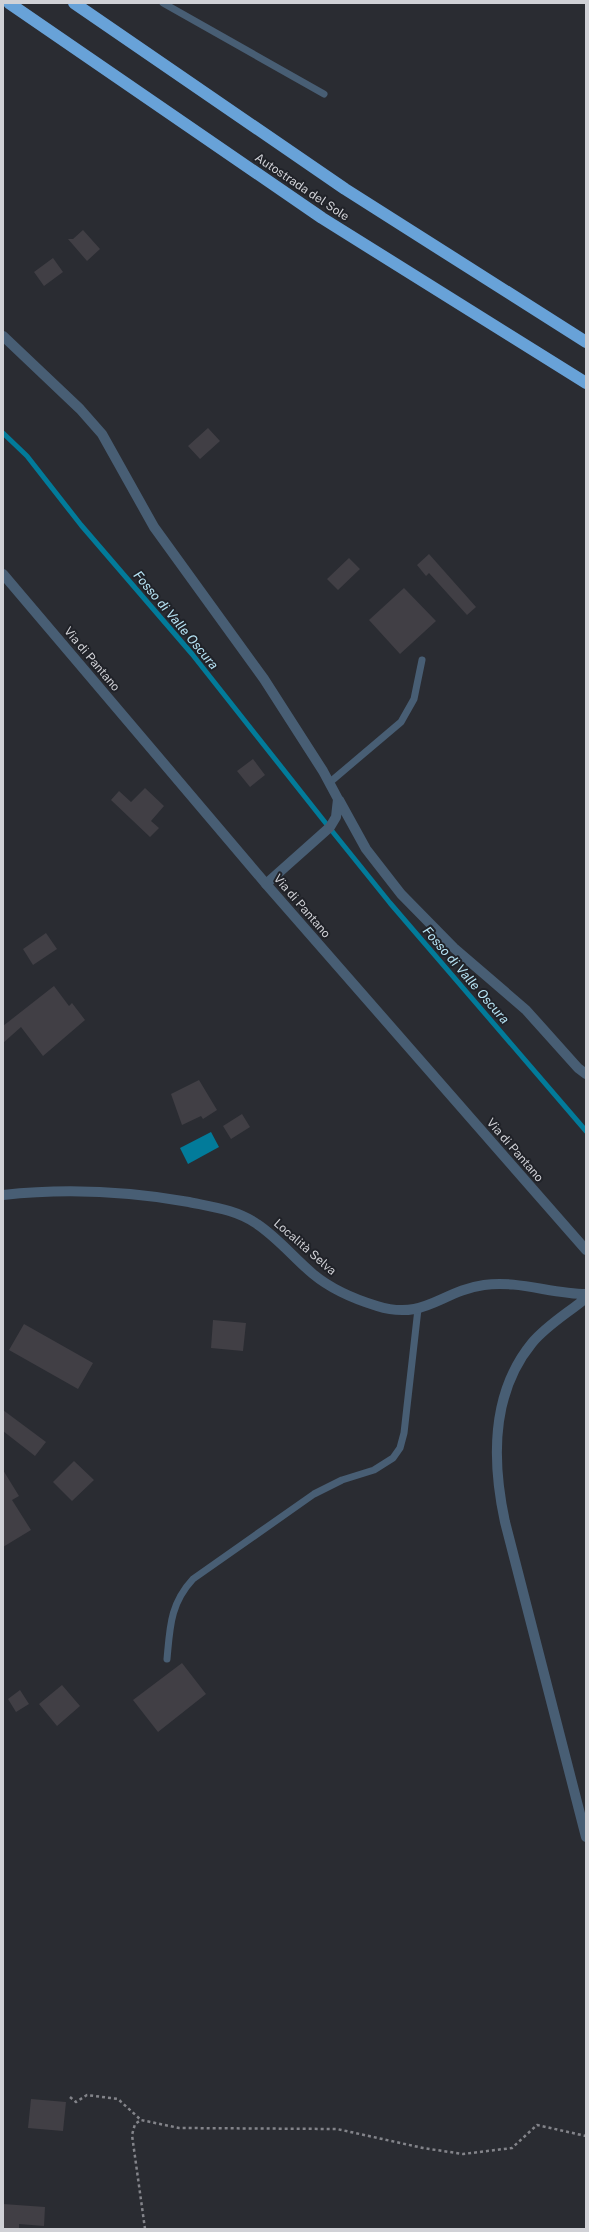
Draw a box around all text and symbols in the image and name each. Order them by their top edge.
street label: Autostrada del Sole [252,150,352,224]
water label: Fosso di Valle Oscura [131,568,222,672]
street label: Via di Pantano [61,624,123,694]
street label: Via di Pantano [271,871,333,941]
water label: Fosso di Valle Oscura [420,923,512,1027]
street label: Via di Pantano [484,1115,546,1185]
street label: Località Selva [271,1216,339,1278]

